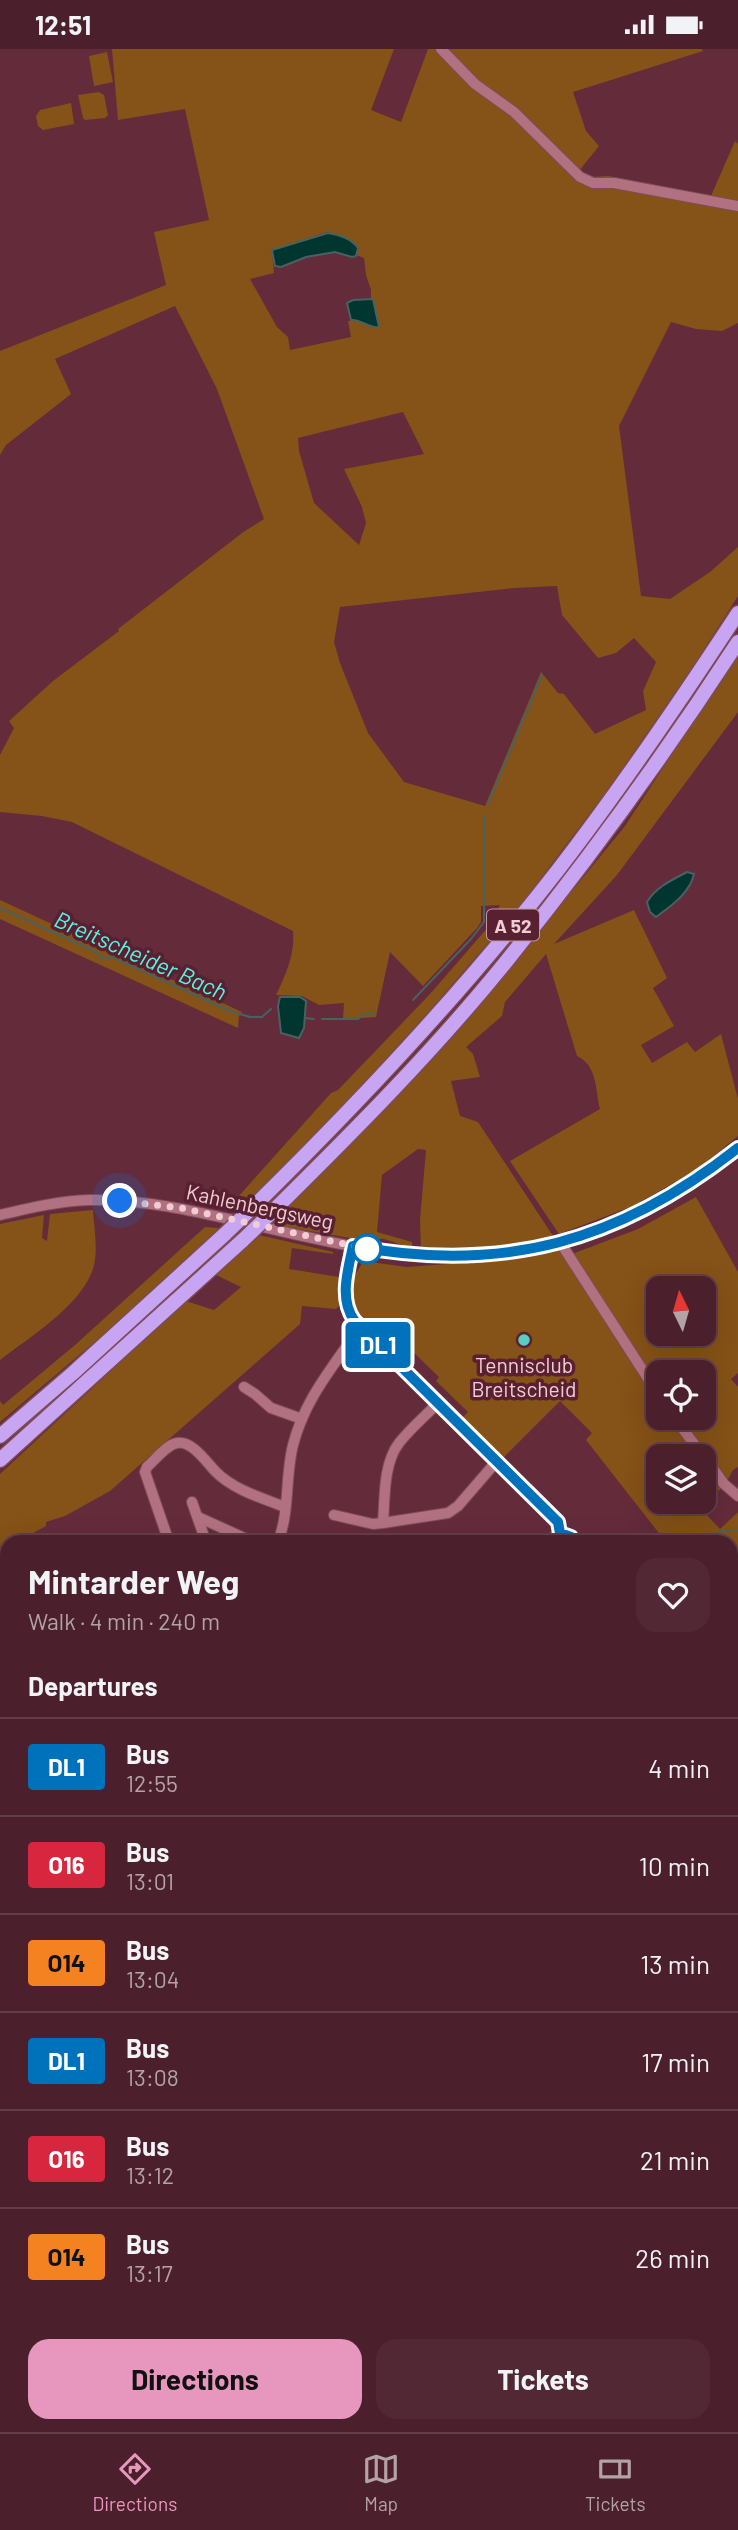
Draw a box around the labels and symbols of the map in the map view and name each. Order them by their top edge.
water label: Breitscheider Bach [51,904,231,1006]
road number: A 52 [487,909,539,940]
street label: Kahlenbergsweg [184,1178,336,1234]
your location [102,1183,137,1218]
unlabelled marker [352,1234,382,1264]
north arrow [646,1276,716,1346]
line badge: DL1 [338,1322,418,1368]
marker: Tennisclub Breitscheid [516,1332,532,1348]
place label: Tennisclub Breitscheid [471,1352,577,1401]

